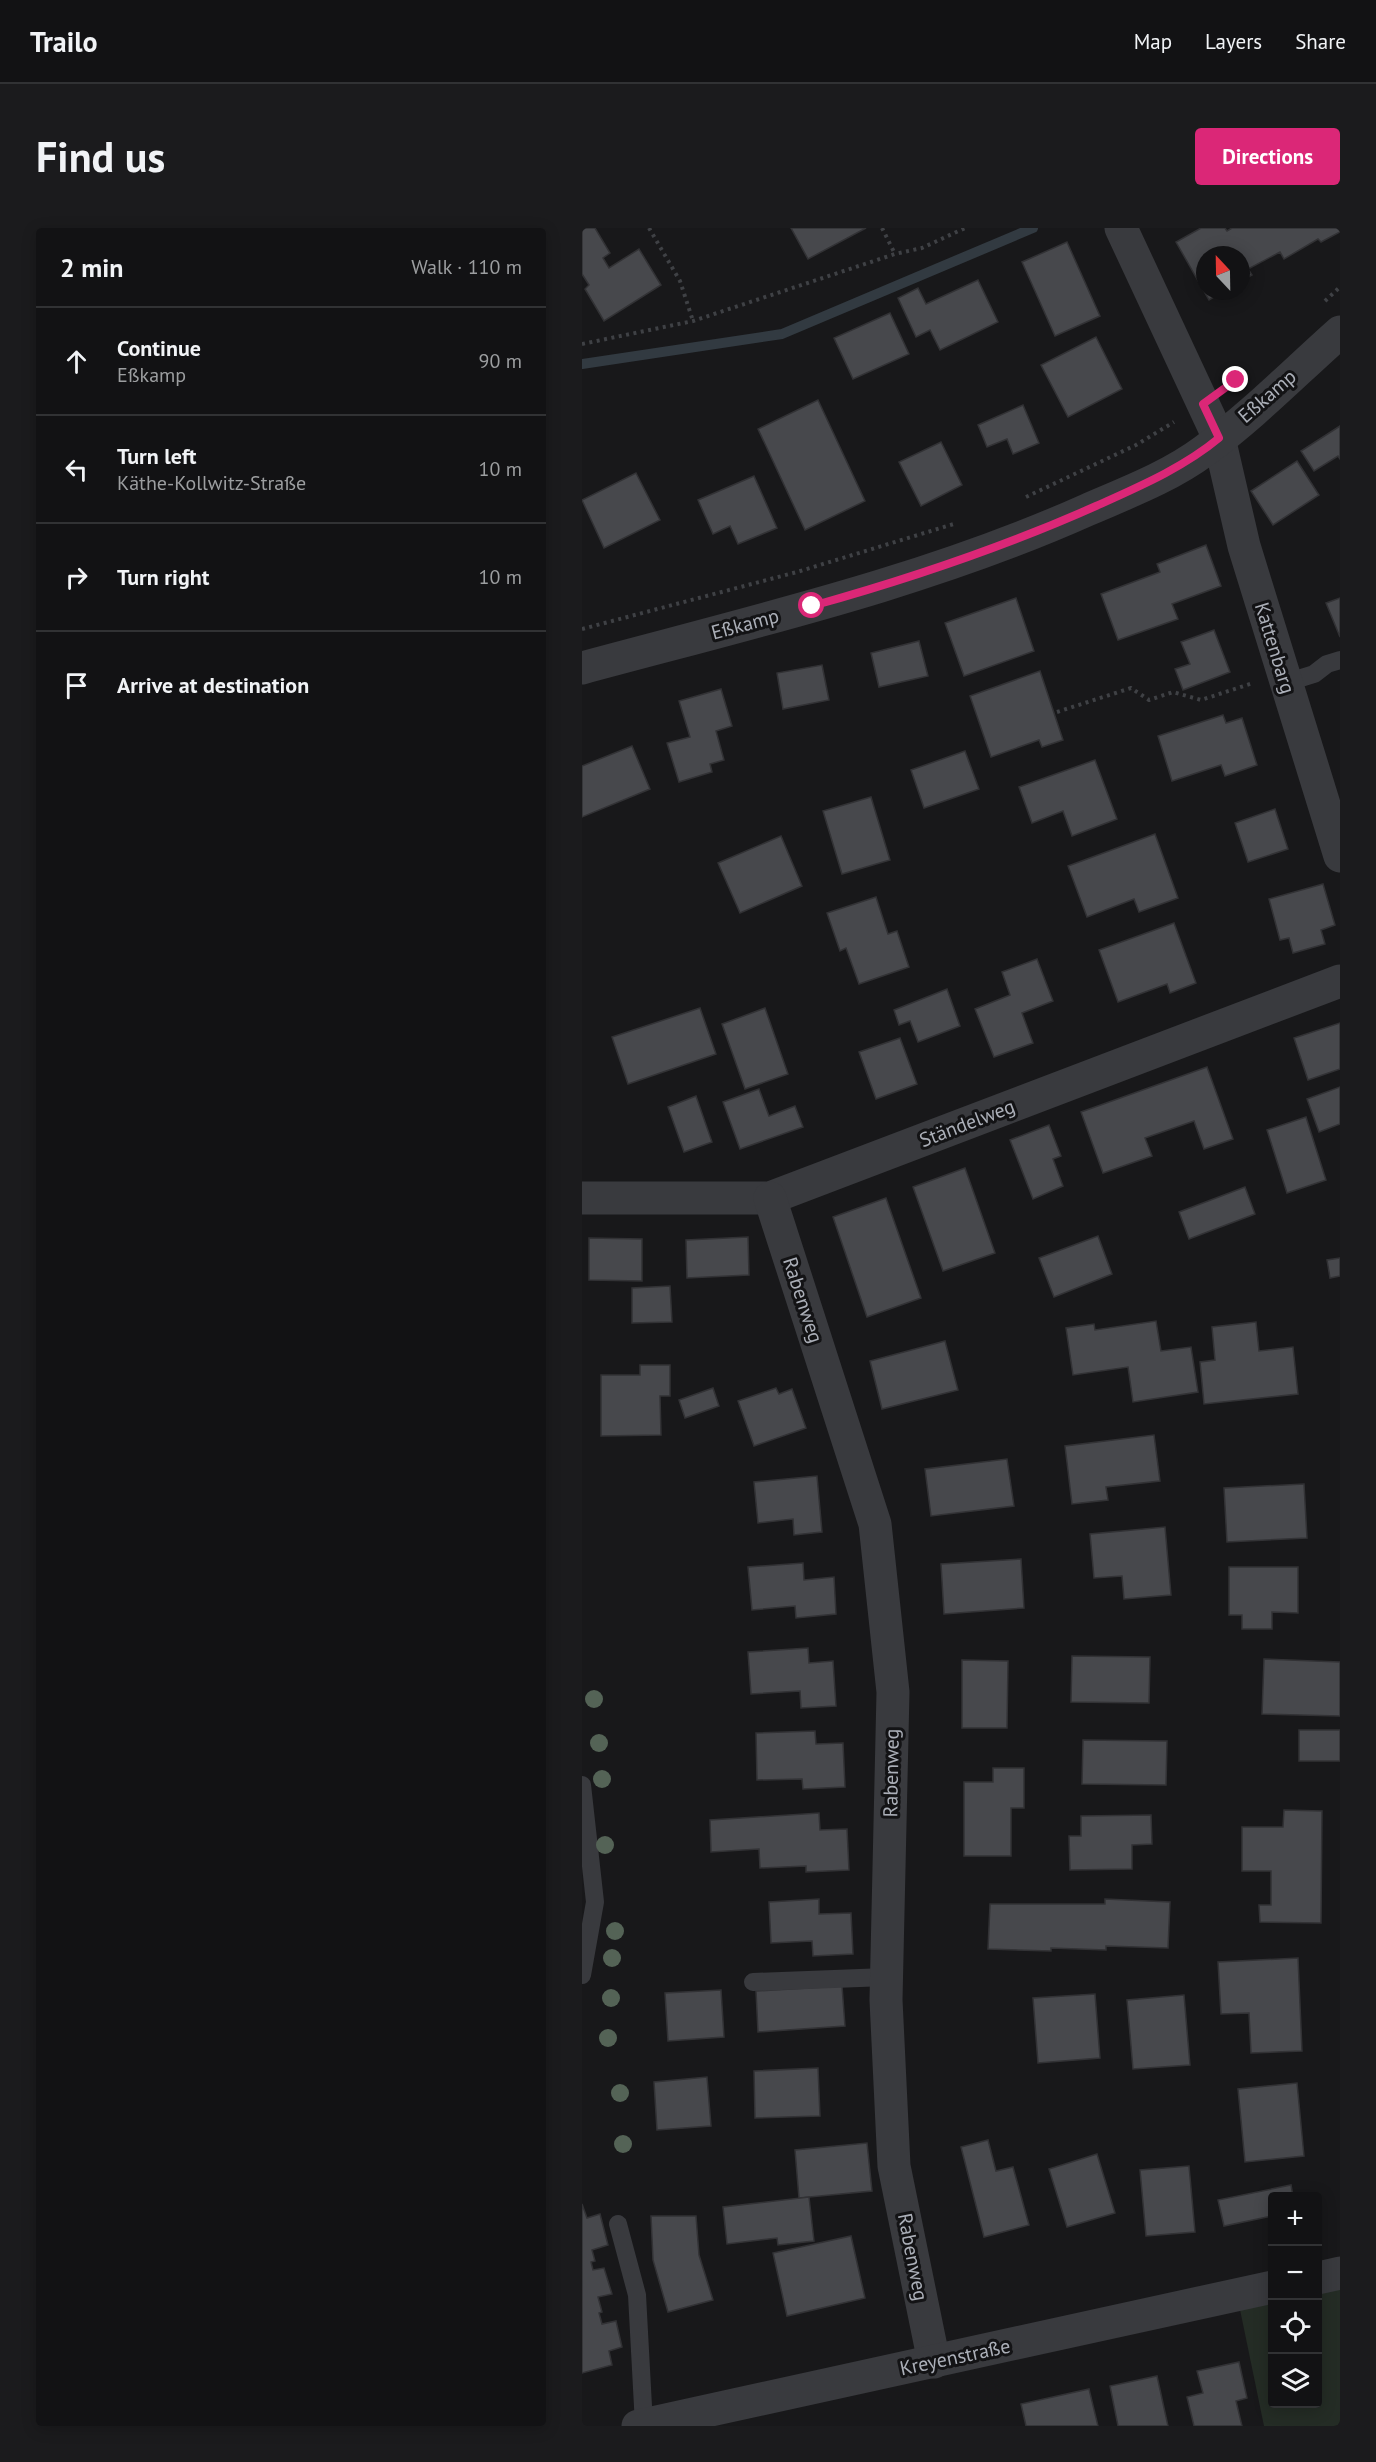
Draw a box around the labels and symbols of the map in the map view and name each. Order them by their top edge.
north arrow [1196,246,1250,300]
street label: Eßkamp [1232,364,1302,428]
route end [1222,366,1248,392]
route start [798,592,824,618]
street label: Kattenbarg [1249,599,1301,697]
street label: Eßkamp [708,602,782,646]
street label: Ständelweg [916,1093,1018,1153]
street label: Rabenweg [777,1254,829,1346]
street label: Rabenweg [877,1728,905,1818]
street label: Rabenweg [892,2211,934,2303]
street label: Kreyenstraße [897,2333,1013,2381]

